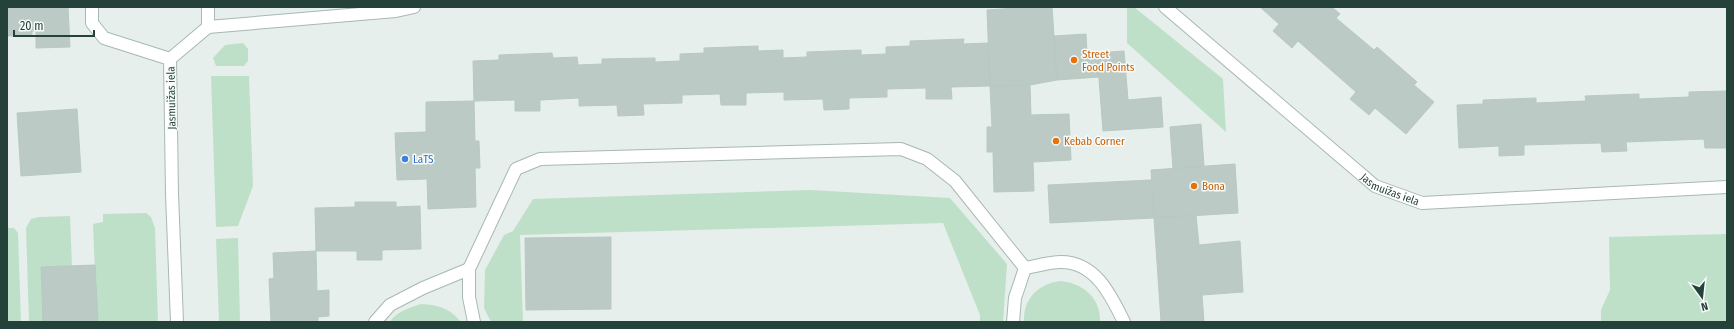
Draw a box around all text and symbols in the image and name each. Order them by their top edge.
scale bar [14,12,94,38]
text: 20 m [20,19,44,33]
place label: Street Food Points [1082,48,1135,74]
marker: Street Food Points [1069,55,1079,65]
street label: Jasmuižas iela [164,66,179,130]
place label: Kebab Corner [1064,135,1125,148]
marker: Kebab Corner [1051,136,1061,146]
place label: LaTS [413,153,434,166]
marker: LaTS [400,154,410,164]
street label: Jasmuižas iela [1358,171,1421,208]
place label: Bona [1202,180,1225,193]
marker: Bona [1189,181,1199,191]
north arrow [1682,277,1722,317]
text: N [1700,299,1709,313]

